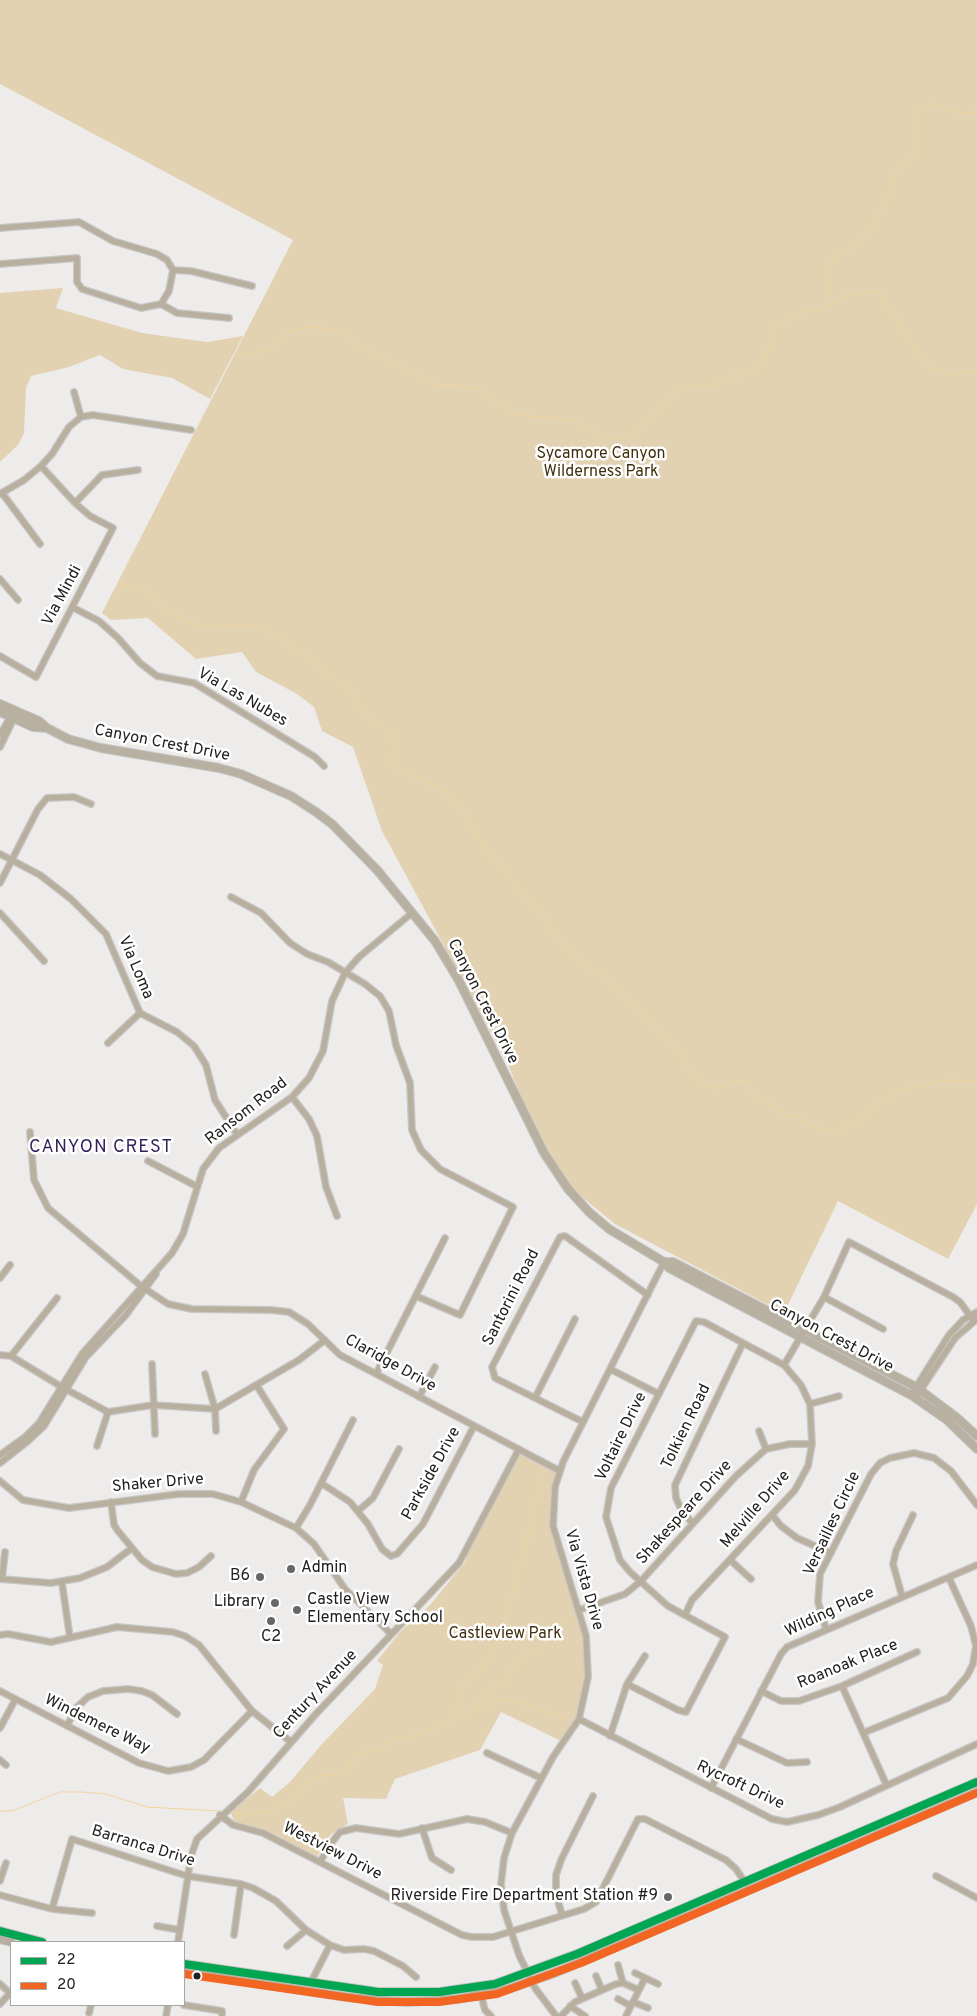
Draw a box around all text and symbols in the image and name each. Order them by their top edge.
park label: Sycamore Canyon Wilderness Park [536,445,666,483]
street label: Via Mindi [39,562,87,630]
street label: Via Las Nubes [194,664,290,732]
street label: Canyon Crest Drive [93,721,231,767]
street label: Via Loma [113,934,157,1002]
street label: Canyon Crest Drive [442,936,522,1068]
street label: Ransom Road [202,1074,292,1150]
district label: CANYON CREST [28,1137,174,1159]
street label: Santorini Road [479,1247,545,1349]
street label: Canyon Crest Drive [766,1296,896,1378]
street label: Claridge Drive [341,1331,439,1397]
street label: Tolkien Road [658,1381,716,1473]
street label: Voltaire Drive [592,1389,652,1485]
street label: Parkside Drive [399,1424,465,1524]
street label: Shakespeare Drive [633,1457,737,1569]
street label: Melville Drive [717,1467,795,1553]
street label: Versailles Circle [800,1469,866,1579]
street label: Shaker Drive [111,1470,205,1498]
street label: Via Vista Drive [559,1527,607,1633]
place label: Admin [301,1559,347,1579]
marker: Admin [285,1563,297,1575]
place label: B6 [230,1567,250,1587]
marker: B6 [254,1571,266,1583]
street label: Wilding Place [782,1584,878,1642]
place label: Castle View Elementary School [307,1591,443,1629]
place label: Library [214,1593,265,1613]
marker: Library [269,1597,281,1609]
marker: Castle View Elementary School [291,1604,303,1616]
marker: C2 [265,1615,277,1627]
park label: Castleview Park [448,1625,562,1645]
place label: C2 [261,1628,281,1648]
street label: Roanoak Place [795,1636,901,1694]
street label: Century Avenue [270,1646,362,1744]
street label: Windemere Way [41,1691,153,1759]
street label: Rycroft Drive [693,1757,787,1815]
street label: Westview Drive [279,1819,385,1885]
street label: Barranca Drive [89,1822,197,1872]
place label: Riverside Fire Department Station #9 [390,1887,658,1907]
marker: Riverside Fire Department Station #9 [662,1891,674,1903]
legend [10,1941,185,2006]
text: 22 [57,1951,75,1970]
unlabelled marker [192,1971,202,1981]
text: 20 [57,1976,76,1995]

